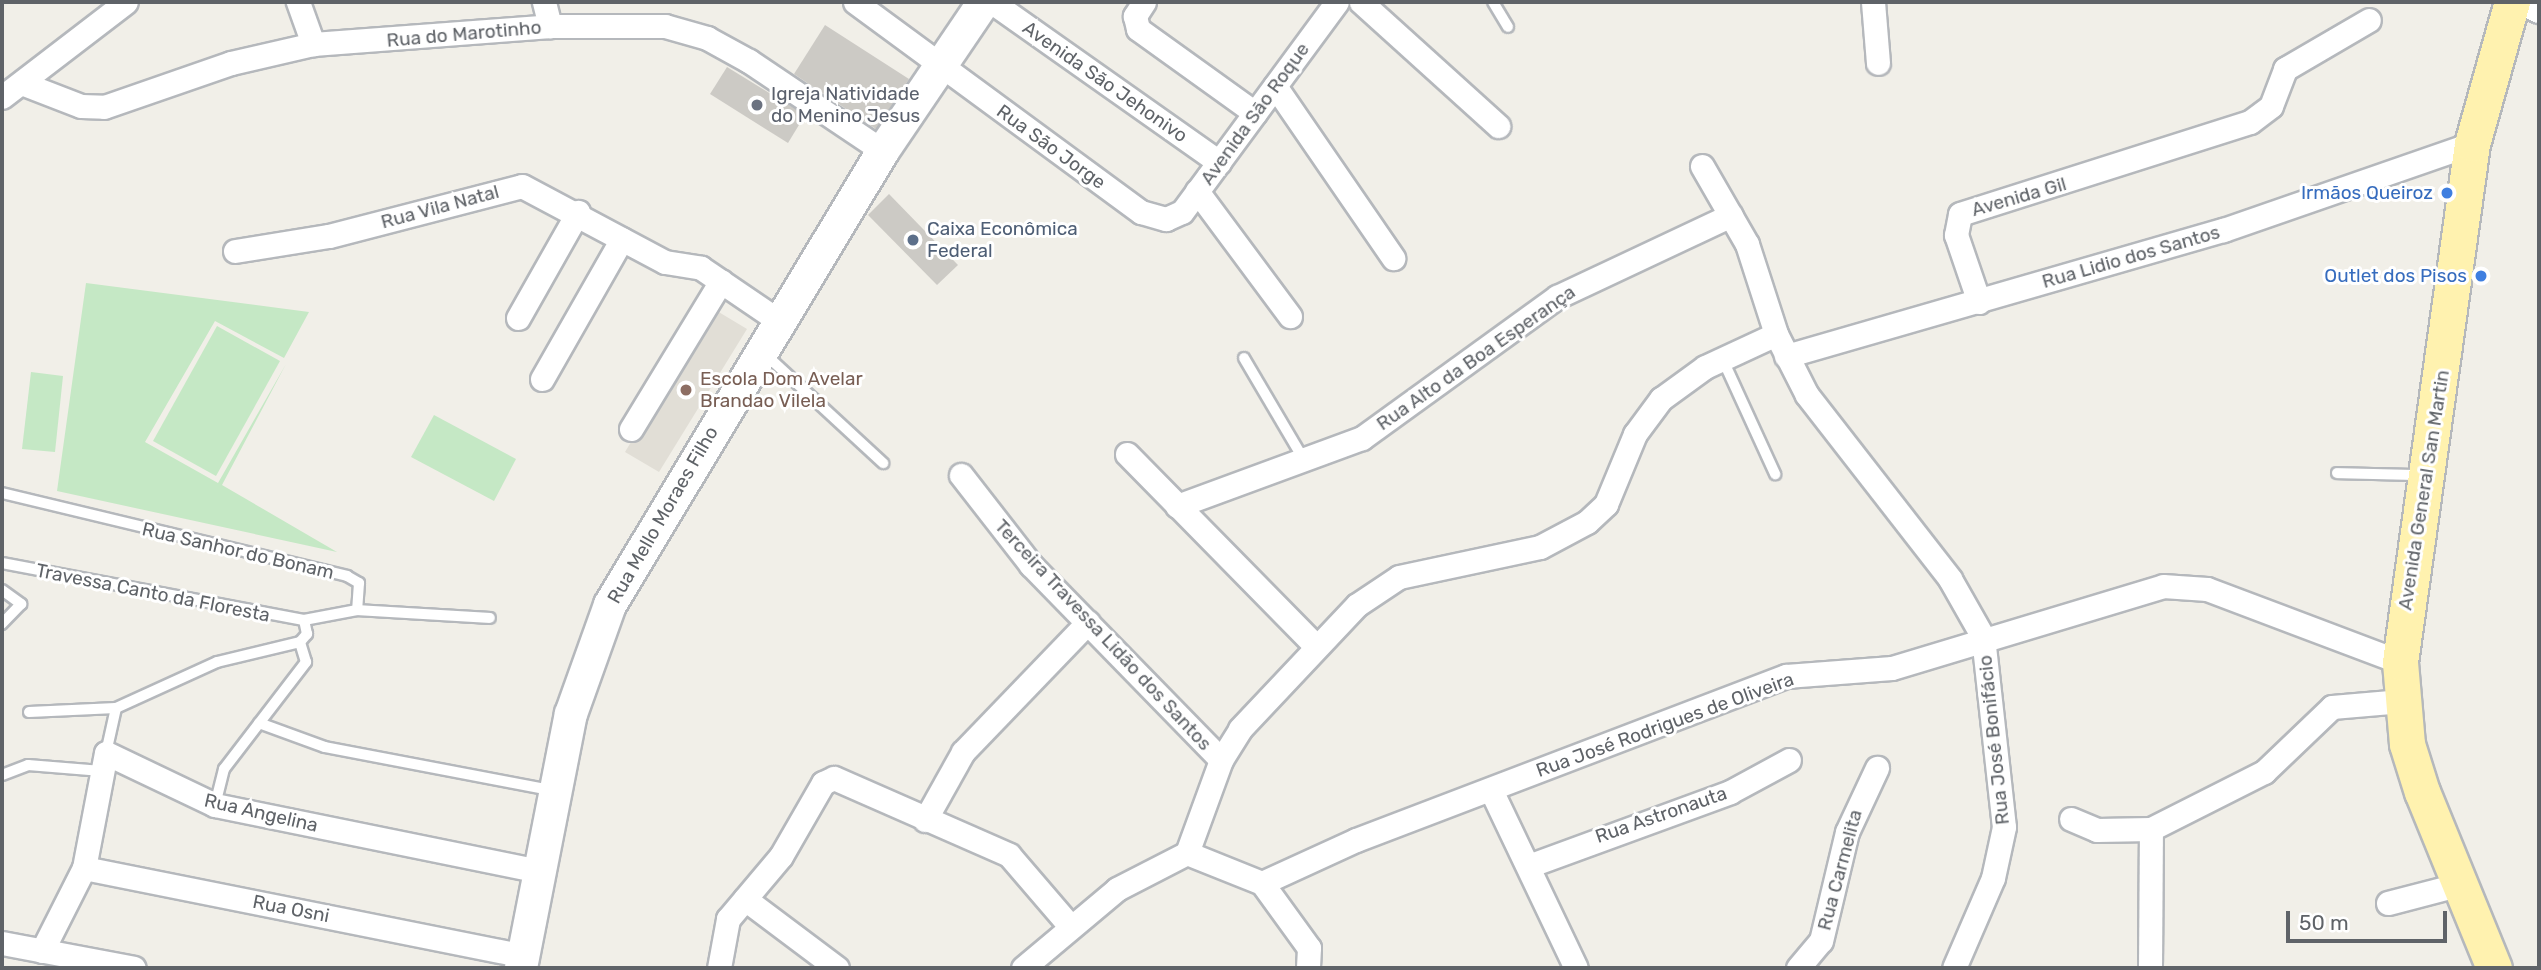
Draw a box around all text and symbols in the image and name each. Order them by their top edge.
street label: Rua do Marotinho [386,16,542,52]
street label: Avenida São Jehonivo [1018,17,1192,147]
street label: Avenida São Roque [1196,39,1314,189]
place label: Igreja Natividade do Menino Jesus [771,83,920,127]
marker: Igreja Natividade do Menino Jesus [749,97,765,113]
street label: Rua São Jorge [992,100,1110,194]
street label: Avenida Gil [1969,173,2069,221]
street label: Rua Vila Natal [378,180,502,234]
place label: Irmãos Queiroz [2301,182,2433,204]
marker: Irmãos Queiroz [2439,185,2455,201]
place label: Caixa Econômica Federal [927,218,1078,262]
street label: Rua Lidio dos Santos [2039,221,2223,293]
marker: Caixa Econômica Federal [905,232,921,248]
place label: Outlet dos Pisos [2324,265,2467,287]
marker: Outlet dos Pisos [2473,268,2489,284]
street label: Rua Alto da Boa Esperança [1372,280,1580,436]
place label: Escola Dom Avelar Brandao Vilela [700,368,863,412]
street label: Avenida General San Martin [2394,368,2454,612]
marker: Escola Dom Avelar Brandao Vilela [678,382,694,398]
street label: Rua Mello Moraes Filho [603,422,723,608]
street label: Terceira Travessa Lidão dos Santos [990,515,1216,755]
street label: Rua Sanhor do Bonam [140,518,336,584]
street label: Travessa Canto da Floresta [34,559,272,627]
street label: Rua José Bonifácio [1974,654,2014,826]
street label: Rua José Rodrigues de Oliveira [1533,668,1797,782]
street label: Rua Astronauta [1592,782,1730,848]
street label: Rua Angelina [202,789,320,837]
street label: Rua Carmelita [1813,807,1867,933]
street label: Rua Osni [251,890,331,928]
scale bar [2289,897,2450,941]
text: 50 m [2299,910,2349,935]

